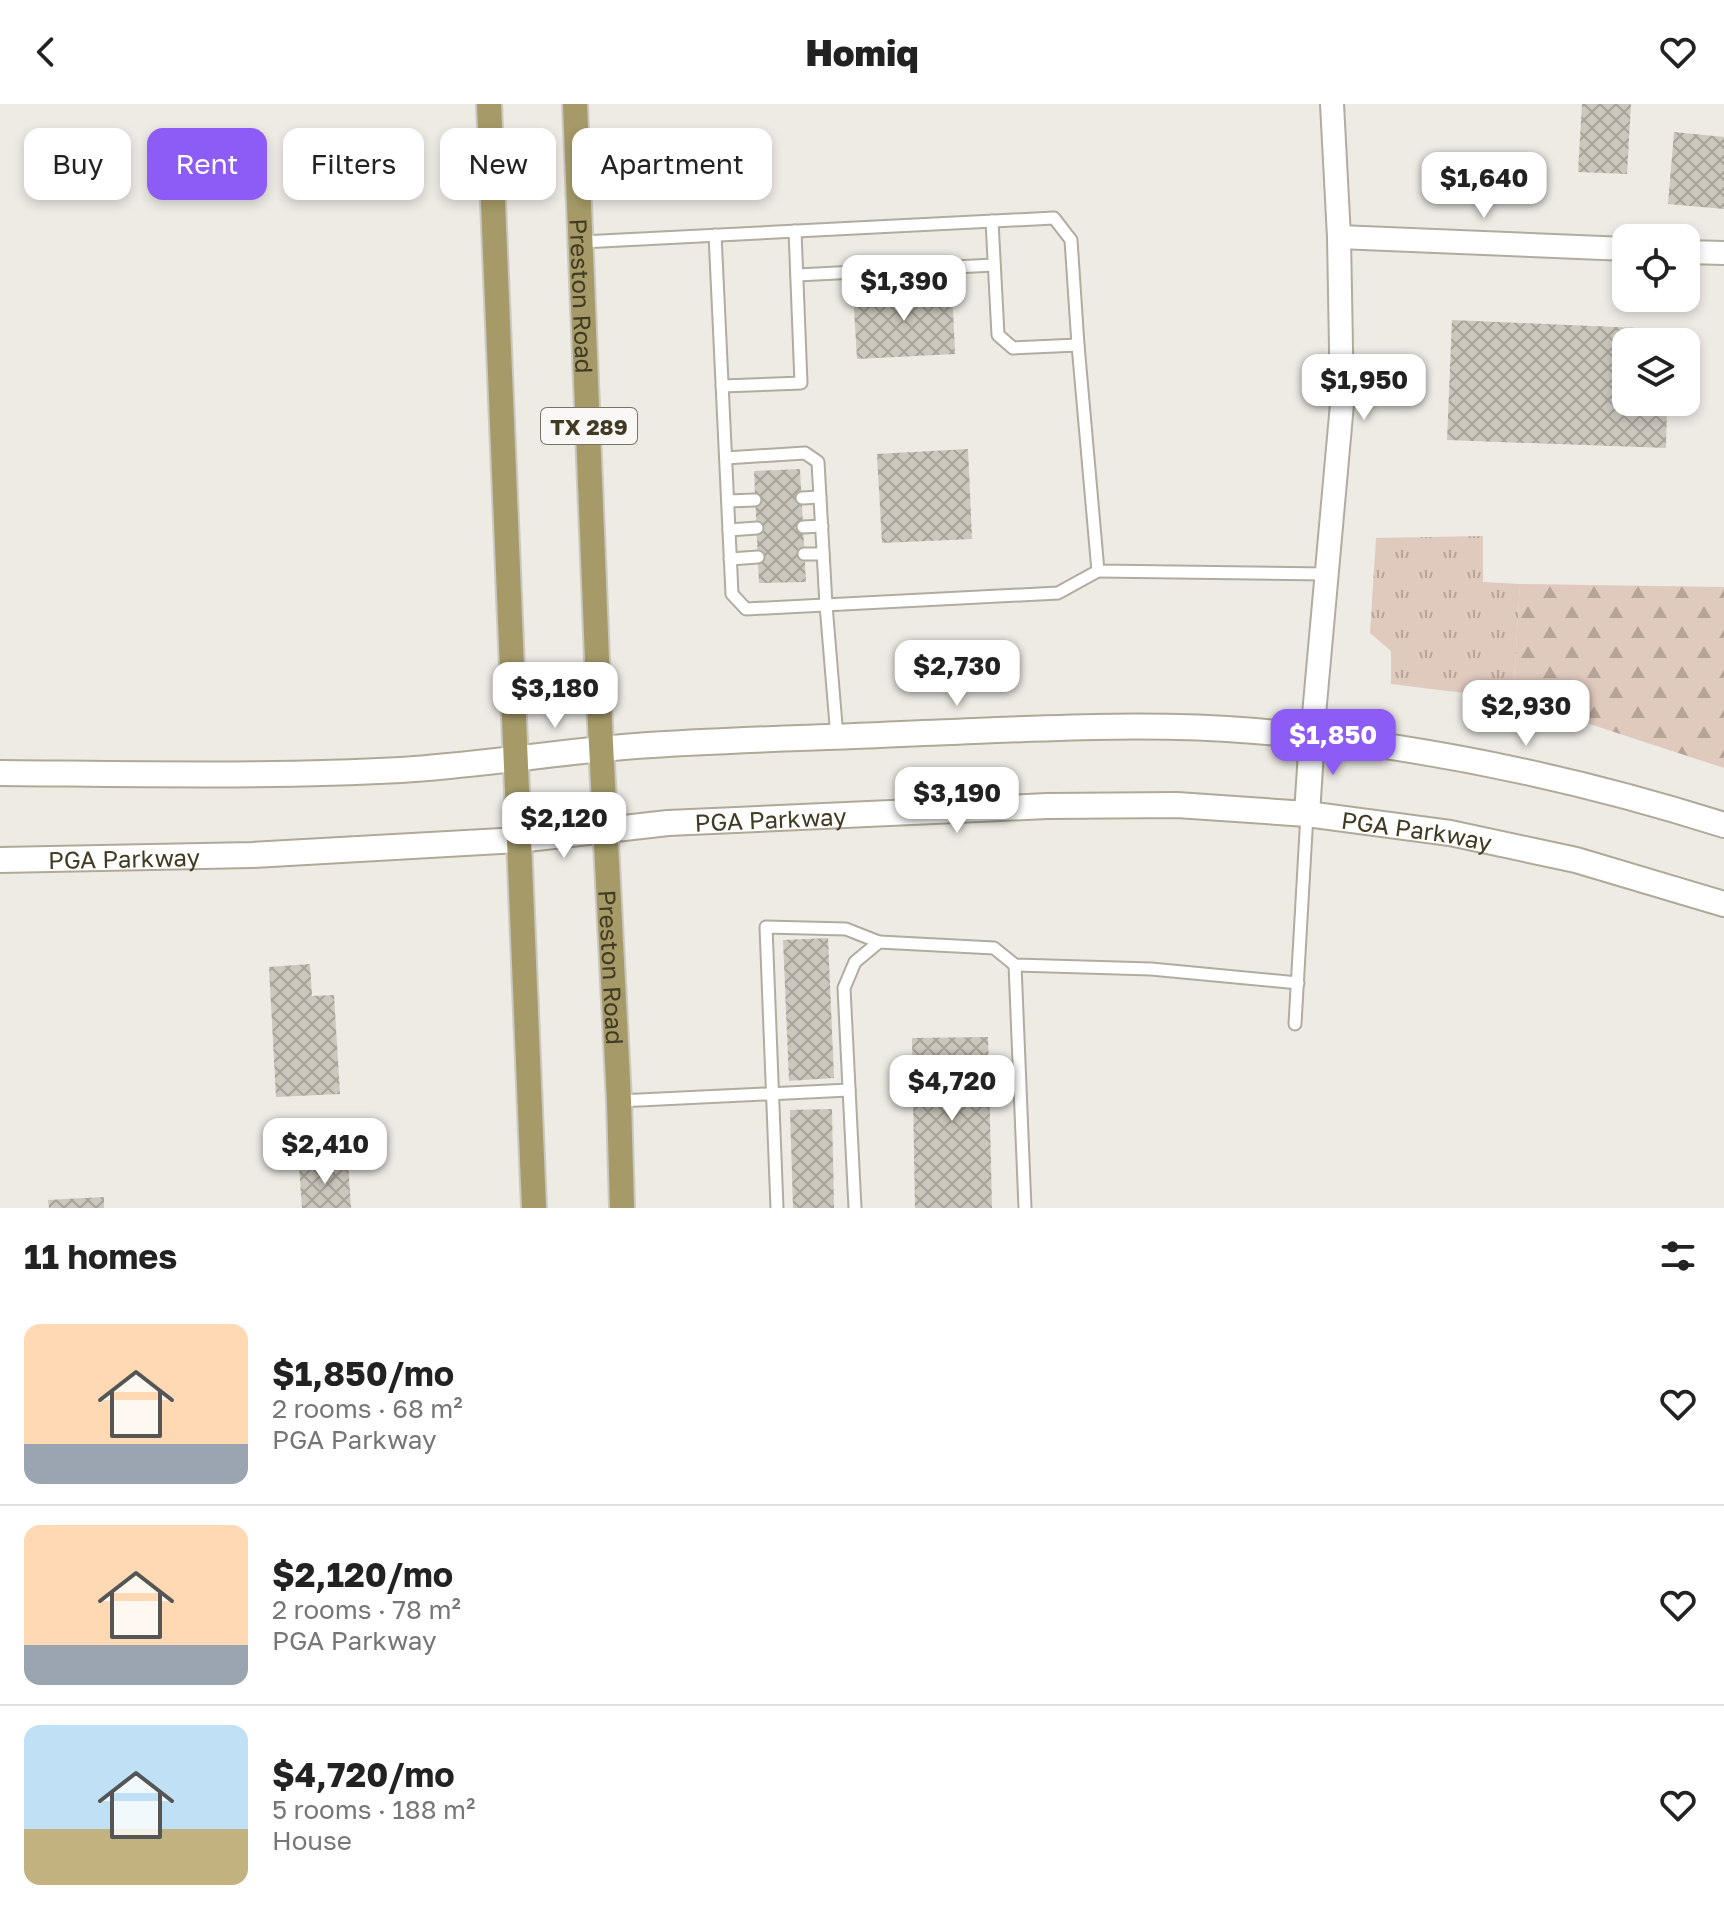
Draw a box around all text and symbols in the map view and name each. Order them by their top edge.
icon: back [24,30,68,74]
icon: heart [1656,30,1700,74]
text: Homiq [805,31,919,74]
chip: Buy [24,128,131,200]
chip: Rent [147,128,267,200]
chip: Filters [283,128,424,200]
chip: New [440,128,556,200]
chip: Apartment [572,128,772,200]
pin: $1,640 [1419,152,1549,220]
text: $1,640 [1440,162,1528,193]
street label: Preston Road [565,218,600,374]
map controls [1612,224,1700,416]
button: locate [1612,224,1700,312]
pin: $1,390 [839,255,969,323]
text: $1,390 [860,265,948,296]
button: layers [1612,328,1700,416]
pin: $1,950 [1299,354,1429,422]
text: $1,950 [1320,364,1408,395]
road number: TX 289 [541,408,637,444]
pin: $2,730 [892,640,1022,708]
text: $2,730 [913,650,1001,681]
pin: $3,180 [490,662,620,730]
text: $3,180 [511,672,599,703]
pin: $2,930 [1461,680,1591,748]
text: $2,930 [1481,690,1571,721]
pin: $1,850 [1268,709,1398,777]
text: $1,850 [1289,719,1377,750]
pin: $3,190 [892,767,1022,835]
text: $3,190 [913,777,1001,808]
pin: $2,120 [499,792,629,860]
street label: PGA Parkway [694,801,847,836]
text: $2,120 [520,802,608,833]
street label: PGA Parkway [1340,804,1495,856]
street label: PGA Parkway [48,842,200,874]
street label: Preston Road [594,889,631,1045]
pin: $4,720 [887,1055,1017,1123]
text: $4,720 [908,1065,996,1096]
pin: $2,410 [260,1118,390,1186]
text: $2,410 [281,1128,369,1159]
icon: filters [1656,1234,1700,1278]
text: 11 homes [24,1236,177,1276]
text: $1,850/mo [272,1353,454,1393]
icon: home [88,1356,184,1452]
icon: heart [1656,1382,1700,1426]
text: 2 rooms · 68 m² [272,1393,463,1424]
text: PGA Parkway [272,1424,437,1455]
text: $2,120/mo [272,1554,453,1594]
icon: home [88,1557,184,1653]
icon: heart [1656,1583,1700,1627]
text: 2 rooms · 78 m² [272,1594,461,1625]
text: PGA Parkway [272,1625,437,1656]
text: $4,720/mo [272,1754,455,1794]
icon: home [88,1757,184,1853]
icon: heart [1656,1783,1700,1827]
text: 5 rooms · 188 m² [272,1794,475,1825]
text: House [272,1825,352,1856]

